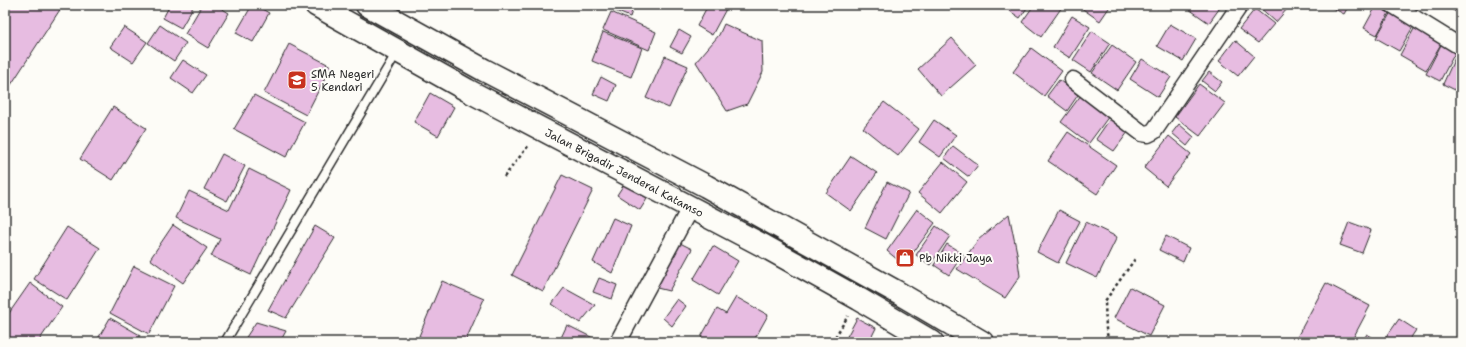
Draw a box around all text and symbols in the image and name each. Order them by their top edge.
place label: SMA Negeri 5 Kendari [311,67,374,95]
school or university icon: SMA Negeri 5 Kendari [286,69,308,91]
street label: Jalan Brigadir Jenderal Katamso [542,125,707,221]
shop icon: Pb Nikki Jaya [894,247,916,269]
place label: Pb Nikki Jaya [919,251,992,266]

